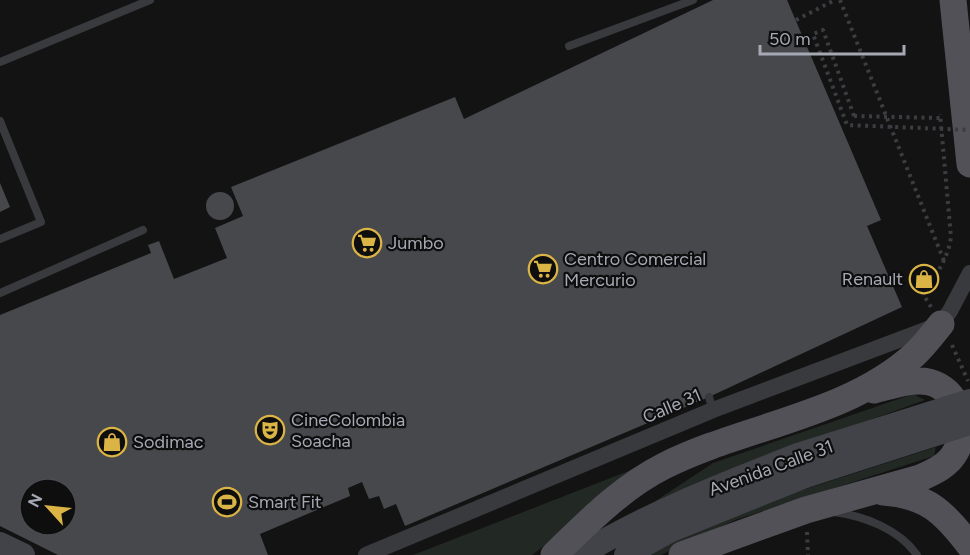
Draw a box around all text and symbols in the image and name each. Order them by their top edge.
scale bar [760,18,904,56]
text: 50 m [769,28,811,50]
supermarket icon: Jumbo [351,227,383,259]
place label: Jumbo [388,232,444,254]
place label: Centro Comercial Mercurio [564,248,706,291]
supermarket icon: Centro Comercial Mercurio [527,253,559,285]
shop icon: Renault [908,263,940,295]
place label: Renault [842,268,903,290]
street label: Calle 31 [639,384,705,428]
place label: CineColombia Soacha [291,409,405,452]
theatre icon: CineColombia Soacha [254,414,286,446]
shop icon: Sodimac [96,426,128,458]
place label: Sodimac [133,431,204,453]
street label: Avenida Calle 31 [706,435,836,501]
north arrow [18,477,78,537]
sports icon: Smart Fit [211,486,243,518]
text: N [24,491,46,510]
place label: Smart Fit [248,491,322,513]

